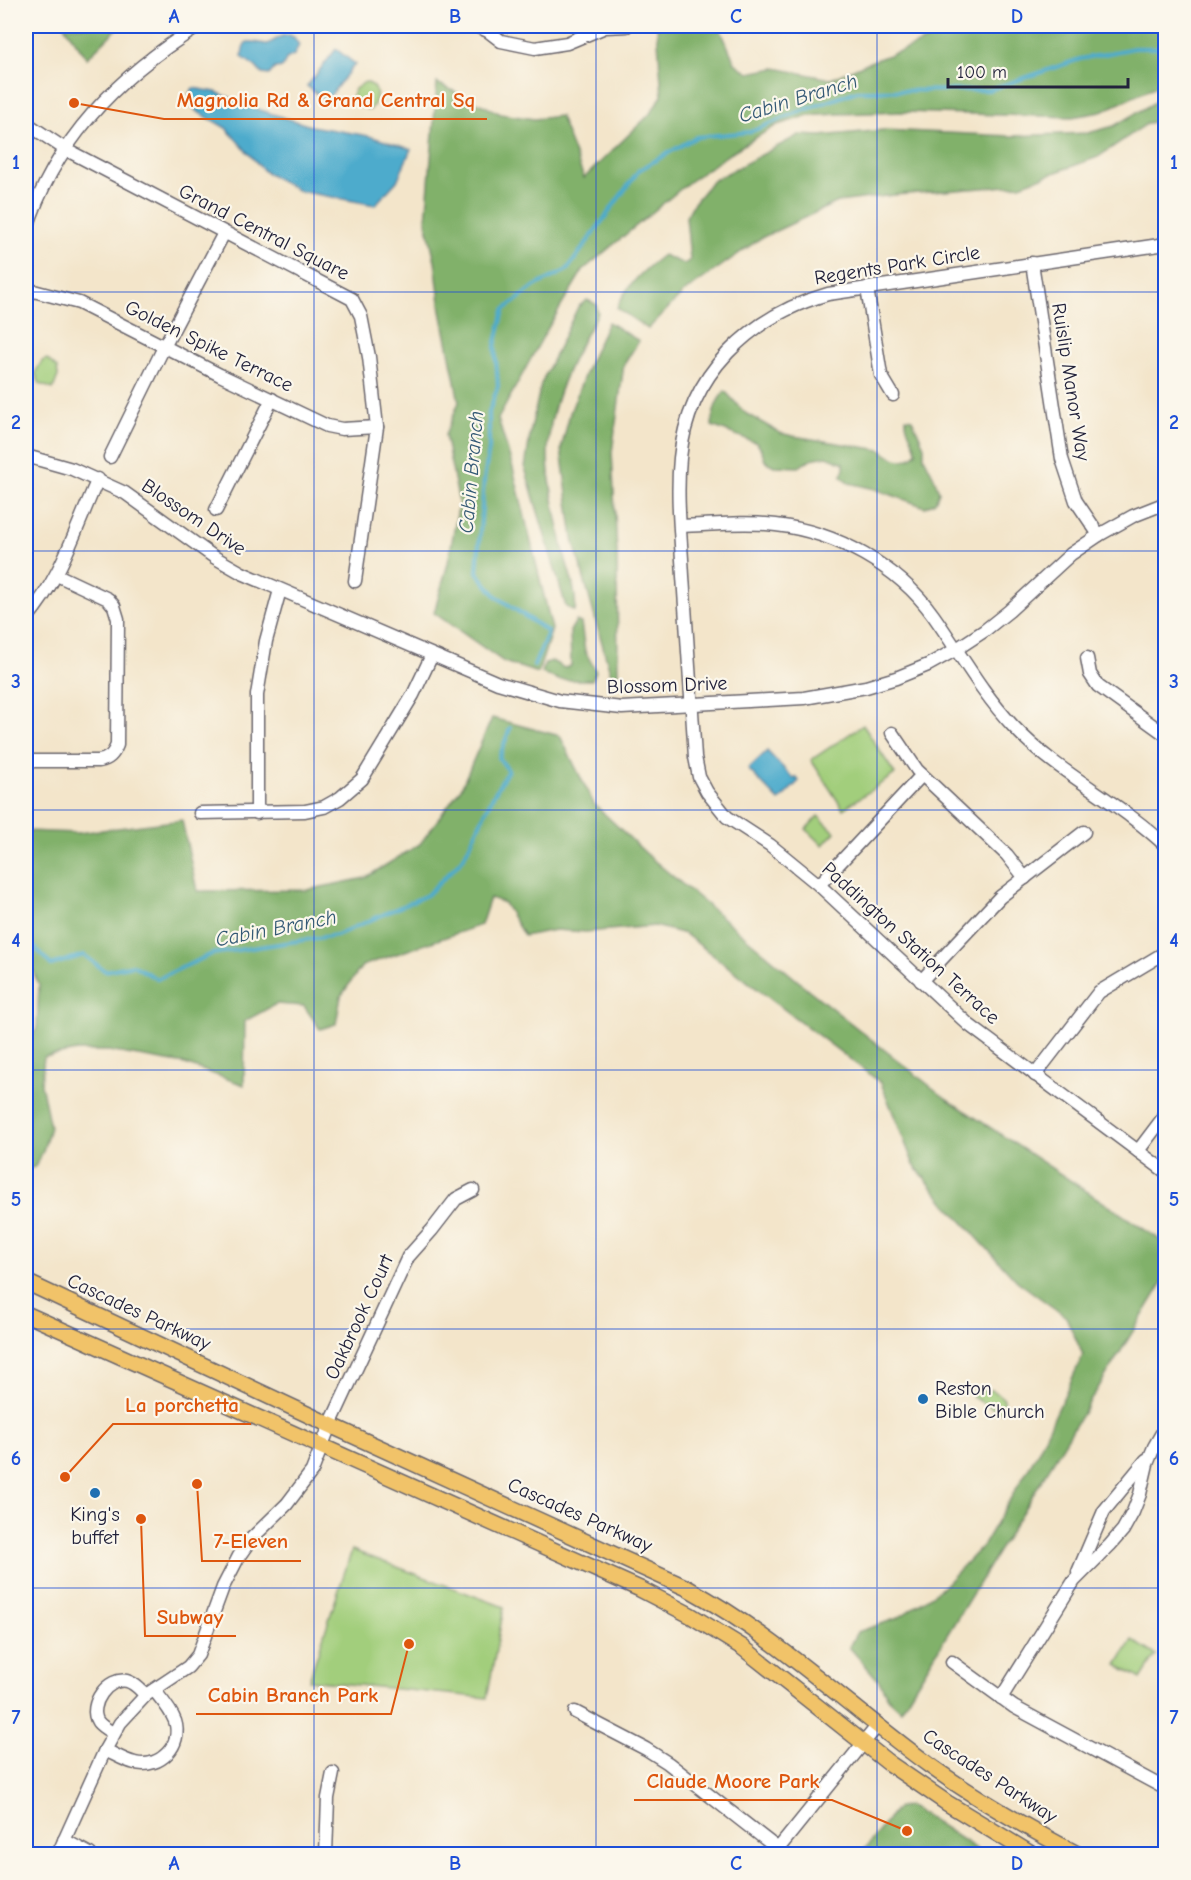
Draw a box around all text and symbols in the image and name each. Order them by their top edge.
text: A [168,5,180,28]
text: B [449,5,461,28]
text: C [730,5,742,28]
text: D [1011,5,1023,28]
scale bar [948,51,1128,89]
text: 100 m [957,62,1007,83]
water label: Cabin Branch [736,69,860,127]
callout: Magnolia Rd & Grand Central Sq [164,80,487,119]
text: Magnolia Rd & Grand Central Sq [177,88,475,112]
text: 1 [12,151,20,174]
text: 1 [1170,151,1178,174]
street label: Grand Central Square [175,179,353,285]
street label: Regents Park Circle [813,241,981,289]
street label: Golden Spike Terrace [121,295,297,397]
street label: Ruislip Manor Way [1047,301,1095,463]
water label: Cabin Branch [454,410,488,534]
text: 2 [11,411,21,434]
text: 2 [1169,411,1179,434]
street label: Blossom Drive [138,474,250,560]
text: 3 [11,670,21,693]
text: 3 [1169,670,1179,693]
street label: Blossom Drive [606,671,728,699]
street label: Paddington Station Terrace [817,857,1005,1029]
water label: Cabin Branch [213,904,339,952]
text: 4 [11,929,21,952]
text: 4 [1169,929,1179,952]
text: 5 [11,1188,21,1211]
text: 5 [1169,1188,1179,1211]
street label: Oakbrook Court [320,1250,399,1383]
street label: Cascades Parkway [64,1269,214,1355]
place label: Reston Bible Church [935,1377,1045,1423]
callout: La porchetta [113,1385,251,1424]
marker: Reston Bible Church [916,1392,930,1406]
text: La porchetta [125,1393,239,1417]
text: 6 [11,1447,21,1470]
text: 6 [1169,1447,1179,1470]
street label: Cascades Parkway [504,1473,656,1557]
marker: King's buffet [88,1486,102,1500]
place label: King's buffet [70,1503,120,1549]
callout: 7-Eleven [202,1522,301,1561]
text: 7-Eleven [214,1529,288,1553]
callout: Subway [145,1597,236,1636]
text: Subway [157,1605,224,1629]
callout: Cabin Branch Park [196,1675,391,1714]
text: Cabin Branch Park [208,1683,379,1707]
text: 7 [12,1706,21,1729]
text: 7 [1170,1706,1179,1729]
street label: Cascades Parkway [918,1724,1062,1828]
callout: Claude Moore Park [634,1761,832,1800]
text: Claude Moore Park [646,1769,820,1793]
text: A [168,1852,180,1875]
text: B [449,1852,461,1875]
text: C [730,1852,742,1875]
text: D [1011,1852,1023,1875]

